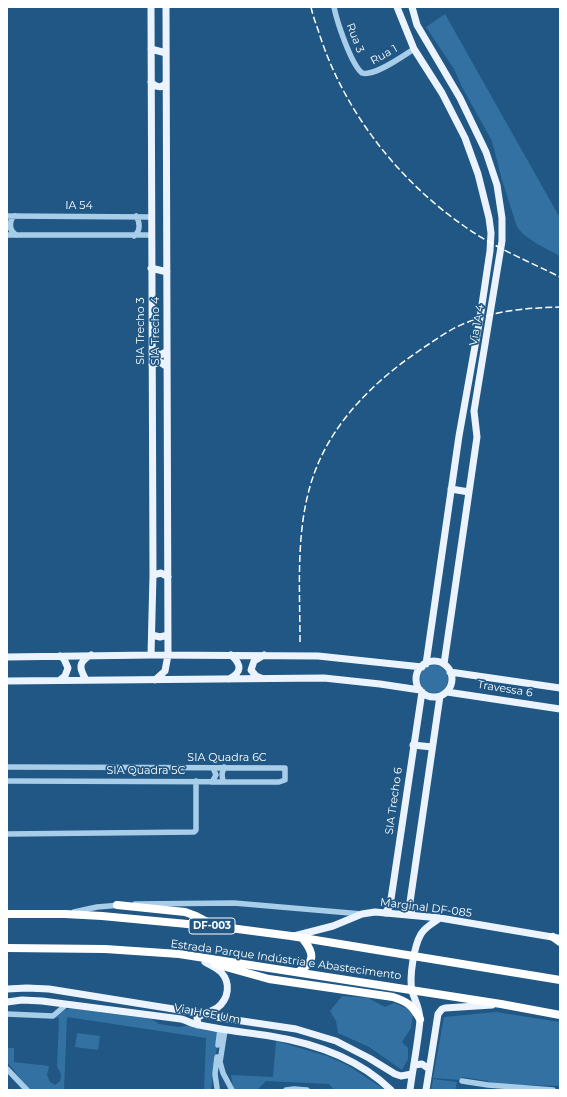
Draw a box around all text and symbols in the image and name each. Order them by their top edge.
street label: Rua 3 [343,21,367,55]
street label: Rua 1 [368,42,400,68]
street label: IA 54 [65,199,93,213]
street label: SIA Trecho 3 [134,297,148,365]
street label: SIA Trecho 4 [149,297,163,365]
street label: Via 1A 4 [467,303,487,347]
street label: Travessa 6 [476,678,534,700]
street label: SIA Quadra 6C [187,751,267,765]
street label: SIA Quadra 5C [107,764,185,778]
street label: SIA Trecho 6 [383,766,405,836]
street label: Marginal DF-085 [379,896,473,920]
road number: DF-003 [189,918,235,934]
street label: Estrada Parque Indústria e Abastecimento [170,937,402,983]
street label: Via HCE Um [173,1001,241,1027]

